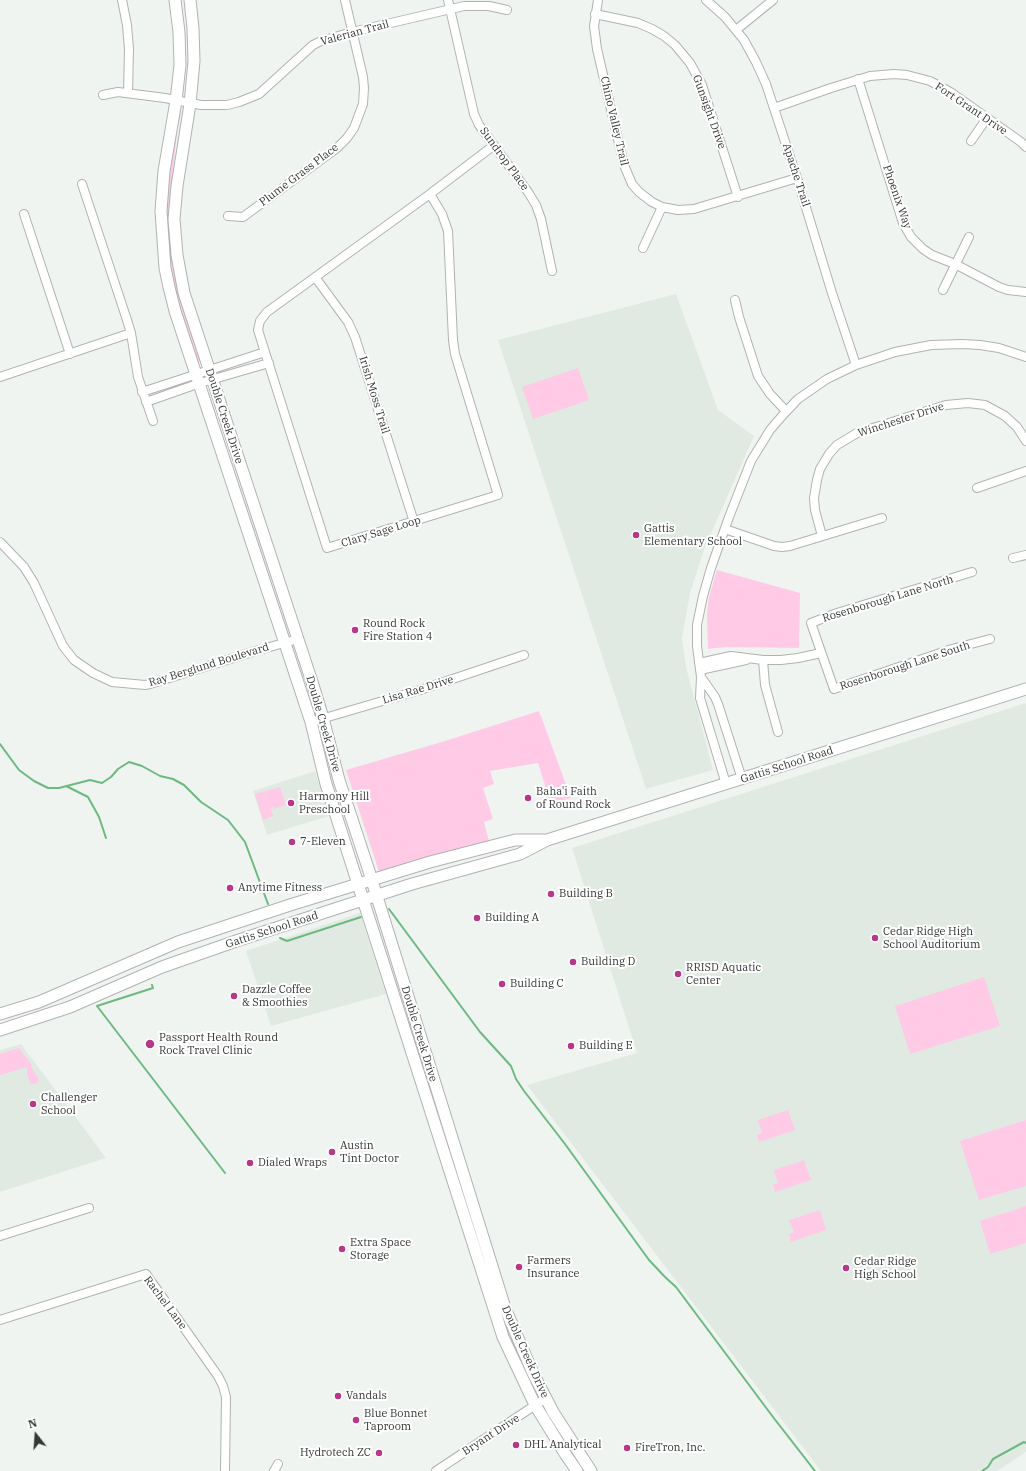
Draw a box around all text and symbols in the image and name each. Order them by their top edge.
street label: Valerian Trail [319,18,391,48]
street label: Gunsight Drive [690,73,728,151]
street label: Chino Valley Trail [597,75,631,167]
street label: Fort Grant Drive [932,80,1010,138]
street label: Sundrop Place [477,125,531,193]
street label: Plume Grass Place [257,141,341,209]
street label: Apache Trail [780,142,812,208]
street label: Phoenix Way [880,163,914,231]
street label: Irish Moss Trail [356,355,392,435]
street label: Double Creek Drive [202,367,246,465]
street label: Winchester Drive [856,400,946,440]
street label: Clary Sage Loop [340,514,422,550]
place label: Gattis Elementary School [644,522,742,548]
marker: Gattis Elementary School [631,530,641,540]
street label: Rosenborough Lane North [821,573,955,625]
place label: Round Rock Fire Station 4 [363,617,432,643]
marker: Round Rock Fire Station 4 [350,625,360,635]
street label: Rosenborough Lane South [838,639,972,693]
street label: Ray Berglund Boulevard [147,640,271,690]
street label: Lisa Rae Drive [381,673,455,707]
street label: Double Creek Drive [303,674,343,774]
street label: Gattis School Road [739,744,835,786]
place label: Baha'i Faith of Round Rock [536,785,611,811]
place label: Harmony Hill Preschool [299,790,369,816]
marker: Baha'i Faith of Round Rock [523,793,533,803]
marker: Harmony Hill Preschool [286,798,296,808]
place label: 7-Eleven [300,835,346,849]
marker: 7-Eleven [287,837,297,847]
place label: Anytime Fitness [238,881,322,895]
marker: Anytime Fitness [225,883,235,893]
place label: Building B [559,887,613,901]
marker: Building B [546,889,556,899]
street label: Gattis School Road [224,909,320,951]
place label: Building A [485,911,539,925]
marker: Building A [472,913,482,923]
place label: Cedar Ridge High School Auditorium [883,925,980,951]
marker: Cedar Ridge High School Auditorium [870,933,880,943]
place label: Building D [581,955,635,969]
marker: Building D [568,957,578,967]
place label: RRISD Aquatic Center [686,961,761,987]
marker: RRISD Aquatic Center [673,969,683,979]
place label: Building C [510,977,564,991]
marker: Building C [497,979,507,989]
place label: Dazzle Coffee & Smoothies [242,983,311,1009]
street label: Double Creek Drive [398,985,440,1083]
marker: Dazzle Coffee & Smoothies [229,991,239,1001]
place label: Passport Health Round Rock Travel Clinic [159,1031,278,1057]
marker: Passport Health Round Rock Travel Clinic [144,1038,156,1050]
place label: Building E [579,1039,633,1053]
marker: Building E [566,1041,576,1051]
place label: Challenger School [41,1091,97,1117]
marker: Challenger School [28,1099,38,1109]
place label: Austin Tint Doctor [340,1139,399,1165]
marker: Austin Tint Doctor [327,1147,337,1157]
place label: Dialed Wraps [258,1156,327,1170]
marker: Dialed Wraps [245,1158,255,1168]
place label: Extra Space Storage [350,1236,411,1262]
marker: Extra Space Storage [337,1244,347,1254]
place label: Farmers Insurance [527,1254,579,1280]
place label: Cedar Ridge High School [854,1255,917,1281]
marker: Farmers Insurance [514,1262,524,1272]
marker: Cedar Ridge High School [841,1263,851,1273]
street label: Rachel Lane [141,1274,189,1332]
street label: Double Creek Drive [499,1304,551,1400]
place label: Vandals [346,1389,387,1403]
marker: Vandals [333,1391,343,1401]
place label: Blue Bonnet Taproom [364,1407,427,1433]
street label: Bryant Drive [460,1412,522,1458]
north arrow [16,1415,56,1455]
marker: Blue Bonnet Taproom [351,1415,361,1425]
text: N [26,1416,39,1431]
place label: DHL Analytical [524,1438,602,1452]
marker: DHL Analytical [511,1440,521,1450]
place label: FireTron, Inc. [635,1441,705,1455]
marker: FireTron, Inc. [622,1443,632,1453]
place label: Hydrotech ZC [300,1446,371,1460]
marker: Hydrotech ZC [374,1448,384,1458]

